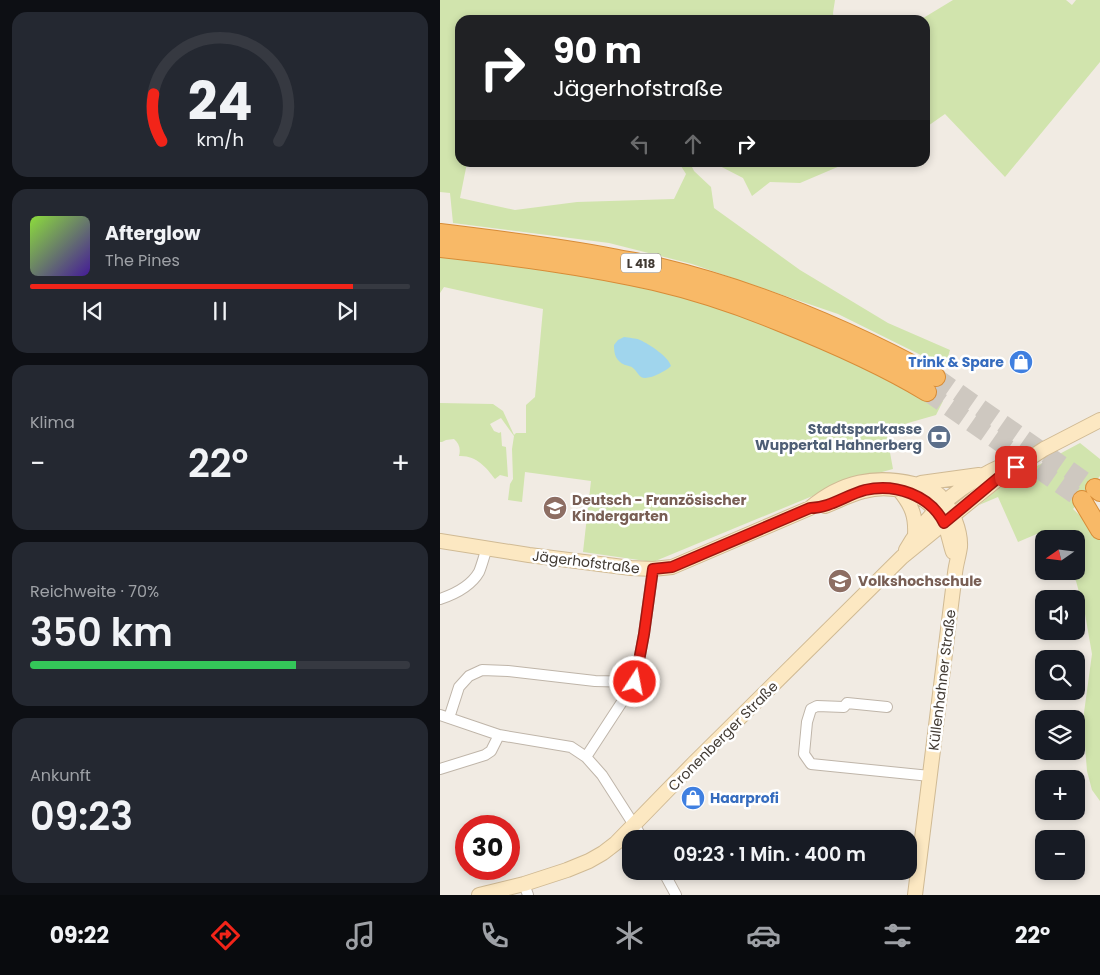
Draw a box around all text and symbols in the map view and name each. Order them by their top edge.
text: 90 m [553,26,642,75]
icon: right [470,35,535,100]
text: 24 [188,65,252,138]
text: Jägerhofstraße [553,73,723,104]
text: km/h [196,127,244,152]
icon: left [626,130,654,158]
icon: ahead [679,130,707,158]
icon: right [732,130,760,158]
text: Afterglow [105,220,200,247]
text: The Pines [105,249,180,272]
road number: L 418 [621,254,661,272]
icon: previous [79,297,107,325]
icon: pause [206,297,234,325]
icon: next [333,297,361,325]
shop icon: Trink & Spare [1008,349,1034,375]
place label: Trink & Spare [908,352,1004,372]
text: Klima [30,411,75,434]
place label: Stadtsparkasse Wuppertal Hahnerberg [755,419,922,455]
bank icon: Stadtsparkasse Wuppertal Hahnerberg [926,424,952,450]
text: 22° [188,437,248,490]
text: − [30,444,45,483]
text: + [391,444,410,483]
pin [995,446,1037,488]
icon: arrive [1002,453,1030,481]
place label: Deutsch - Französischer Kindergarten [572,490,746,526]
school or university icon: Deutsch - Französischer Kindergarten [542,495,568,521]
north arrow [1035,530,1085,580]
map controls [1035,530,1085,880]
street label: Jägerhofstraße [531,545,641,579]
school or university icon: Volkshochschule [827,568,853,594]
place label: Volkshochschule [858,571,982,591]
text: Reichweite · 70% [30,580,159,603]
button: sound [1035,590,1085,640]
text: 350 km [30,606,173,659]
street label: Küllenhahner Straße [923,608,961,752]
button: search [1035,650,1085,700]
position arrow [608,655,660,707]
street label: Cronenberger Straße [664,676,783,795]
button: layers [1035,710,1085,760]
text: Ankunft [30,764,91,787]
button: + [1035,770,1085,820]
shop icon: Haarprofi [680,785,706,811]
place label: Haarprofi [710,788,779,808]
text: 09:23 [30,790,133,843]
speed limit sign: 30 [455,815,520,880]
button: − [1035,830,1085,880]
text: 09:23 · 1 Min. · 400 m [673,841,866,868]
icon: directions [208,918,243,953]
icon: music [343,918,378,953]
icon: phone [477,918,512,953]
icon: climate [612,918,647,953]
icon: car [746,918,781,953]
icon: filters [880,918,915,953]
text: 09:22 [50,920,109,951]
text: 22° [1015,920,1050,951]

